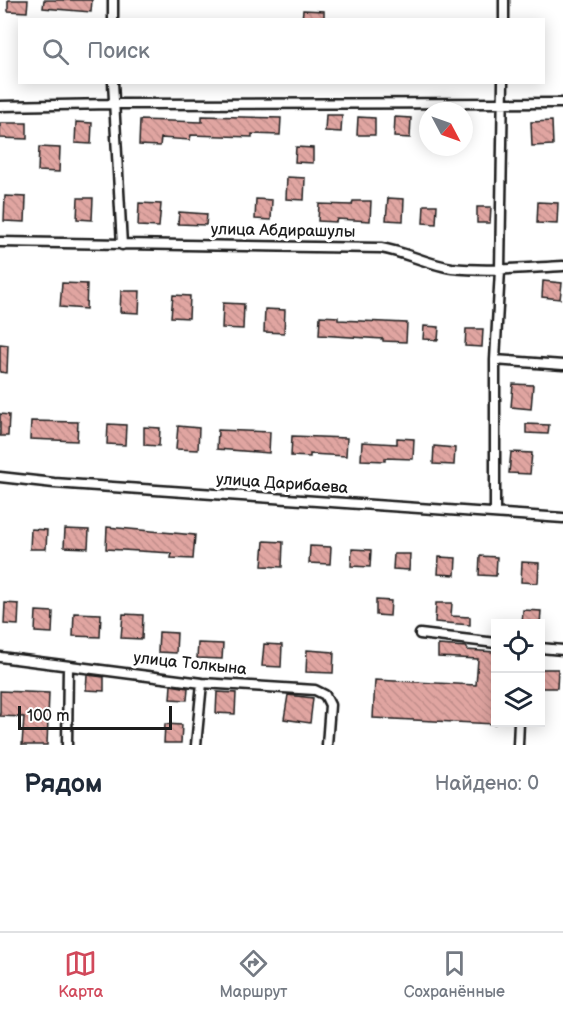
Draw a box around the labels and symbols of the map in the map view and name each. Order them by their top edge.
north arrow [419,102,473,156]
street label: улица Абдирашулы [211,220,355,242]
street label: улица Дарибаева [215,470,349,498]
street label: улица Толкына [132,649,248,679]
scale bar [18,703,172,730]

